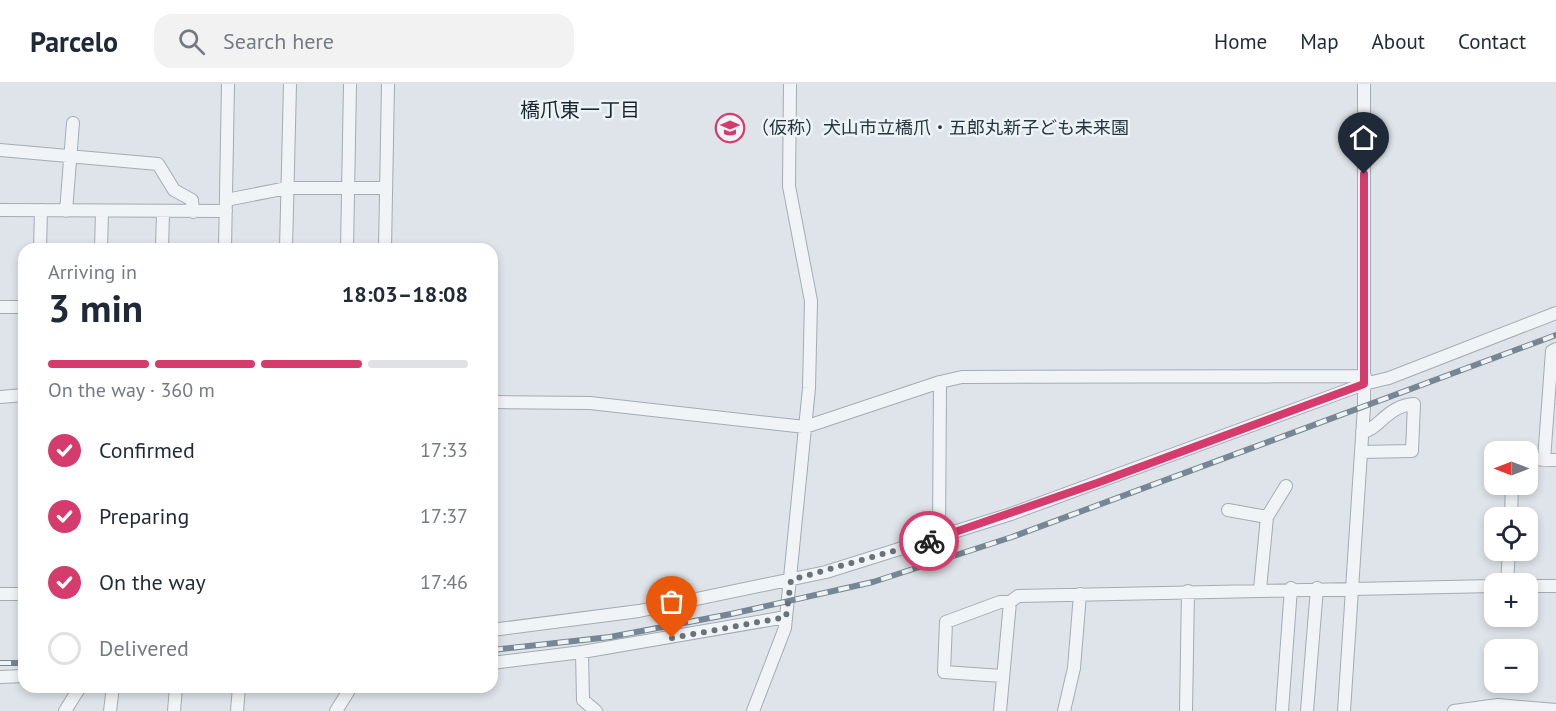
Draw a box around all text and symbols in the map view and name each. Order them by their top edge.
search box [154,14,574,68]
text: Parcelo [30,23,118,60]
icon: search [175,25,208,58]
text: Search here [223,27,334,55]
text: Home [1214,28,1267,55]
text: Map [1300,28,1339,55]
text: About [1372,28,1425,55]
text: Contact [1458,28,1526,55]
district label: 橋爪東一丁目 [520,97,640,123]
school or university icon: （仮称）犬山市立橋爪・五郎丸新子ども未来園 [714,112,746,144]
pin [1338,112,1389,174]
place label: （仮称）犬山市立橋爪・五郎丸新子ども未来園 [751,116,1129,139]
icon: home [1347,121,1380,154]
text: Arriving in [48,259,137,285]
text: 18:03–18:08 [342,280,468,308]
text: 3 min [48,282,143,333]
text: On the way · 360 m [48,377,215,403]
icon: check [48,434,81,467]
text: Confirmed [99,436,195,464]
text: 17:33 [420,437,468,463]
north arrow [1484,441,1538,495]
map controls [1484,441,1538,693]
icon: check [48,500,81,533]
text: Preparing [99,502,189,530]
text: 17:37 [420,503,468,529]
button: locate [1484,507,1538,561]
courier [899,511,959,571]
icon: bike [913,525,946,558]
icon: check [48,566,81,599]
text: On the way [99,568,206,596]
text: 17:46 [420,569,468,595]
button: + [1484,573,1538,627]
pin [646,576,697,638]
icon: bag [655,585,688,618]
text: Delivered [99,634,189,662]
button: − [1484,639,1538,693]

